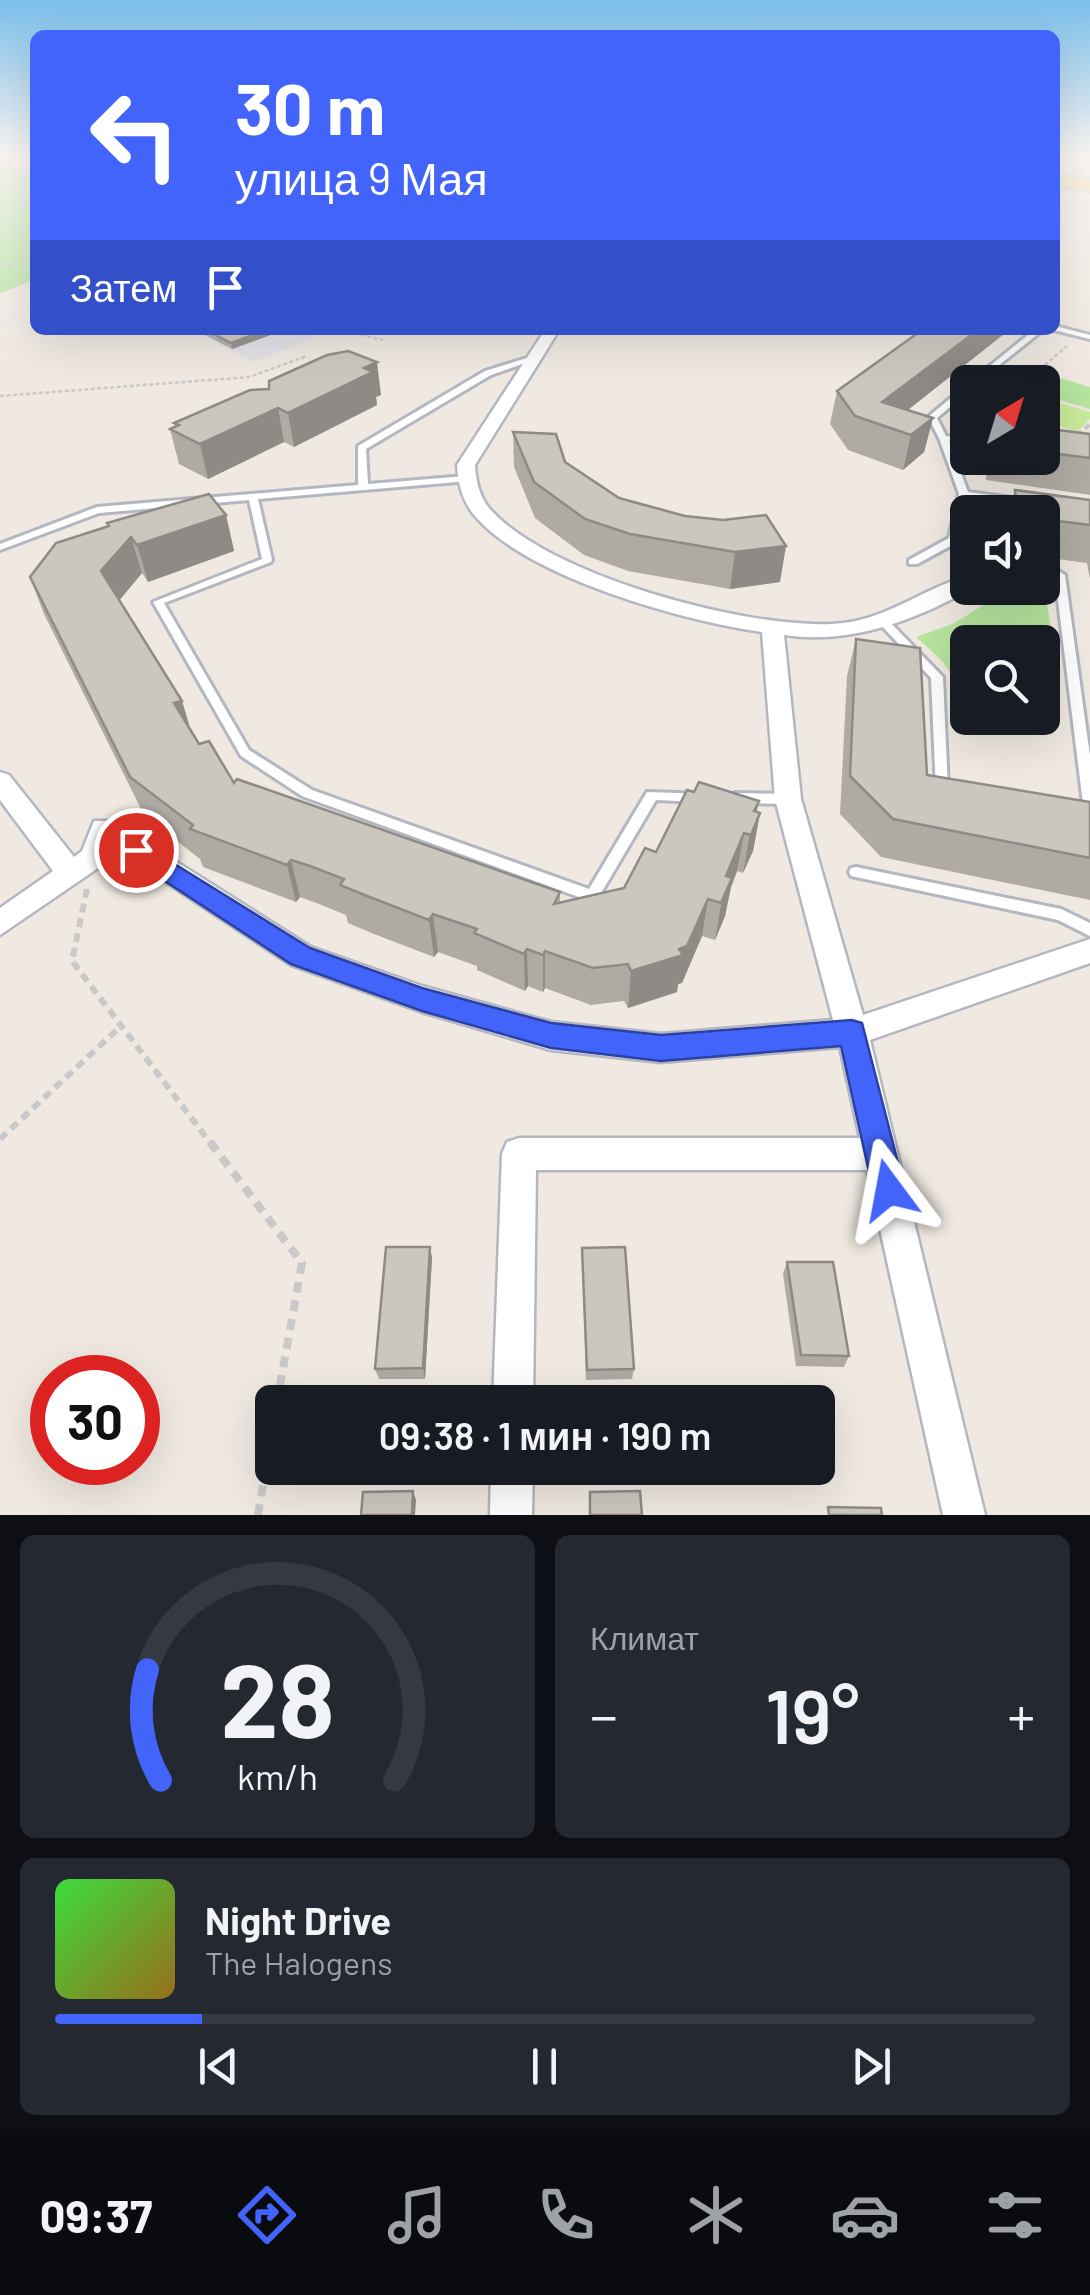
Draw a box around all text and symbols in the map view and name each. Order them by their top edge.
text: 30 m [235,65,385,149]
icon: left [70,70,200,200]
text: улица 9 Мая [235,150,488,204]
icon: arrive [198,260,253,315]
text: Затем [70,264,178,310]
north arrow [950,365,1060,475]
map controls [950,365,1060,735]
button: sound [950,495,1060,605]
button: search [950,625,1060,735]
pin [94,808,179,893]
icon: arrive [109,823,164,878]
position arrow [837,1138,941,1242]
speed limit sign: 30 [30,1355,160,1485]
text: 09:38 · 1 мин · 190 m [379,1412,711,1458]
text: Климат [590,1618,699,1656]
text: 28 [220,1634,335,1759]
text: 19° [765,1669,860,1759]
text: − [590,1681,618,1747]
text: + [1007,1681,1035,1747]
text: km/h [237,1754,318,1797]
text: Night Drive [205,1897,391,1943]
text: The Halogens [205,1943,393,1981]
icon: previous [191,2039,246,2094]
icon: pause [517,2039,572,2094]
icon: next [844,2039,899,2094]
icon: directions [232,2180,302,2250]
icon: music [382,2180,452,2250]
icon: phone [531,2180,601,2250]
icon: climate [681,2180,751,2250]
icon: car [830,2180,900,2250]
icon: filters [980,2180,1050,2250]
text: 09:37 [40,2188,152,2242]

